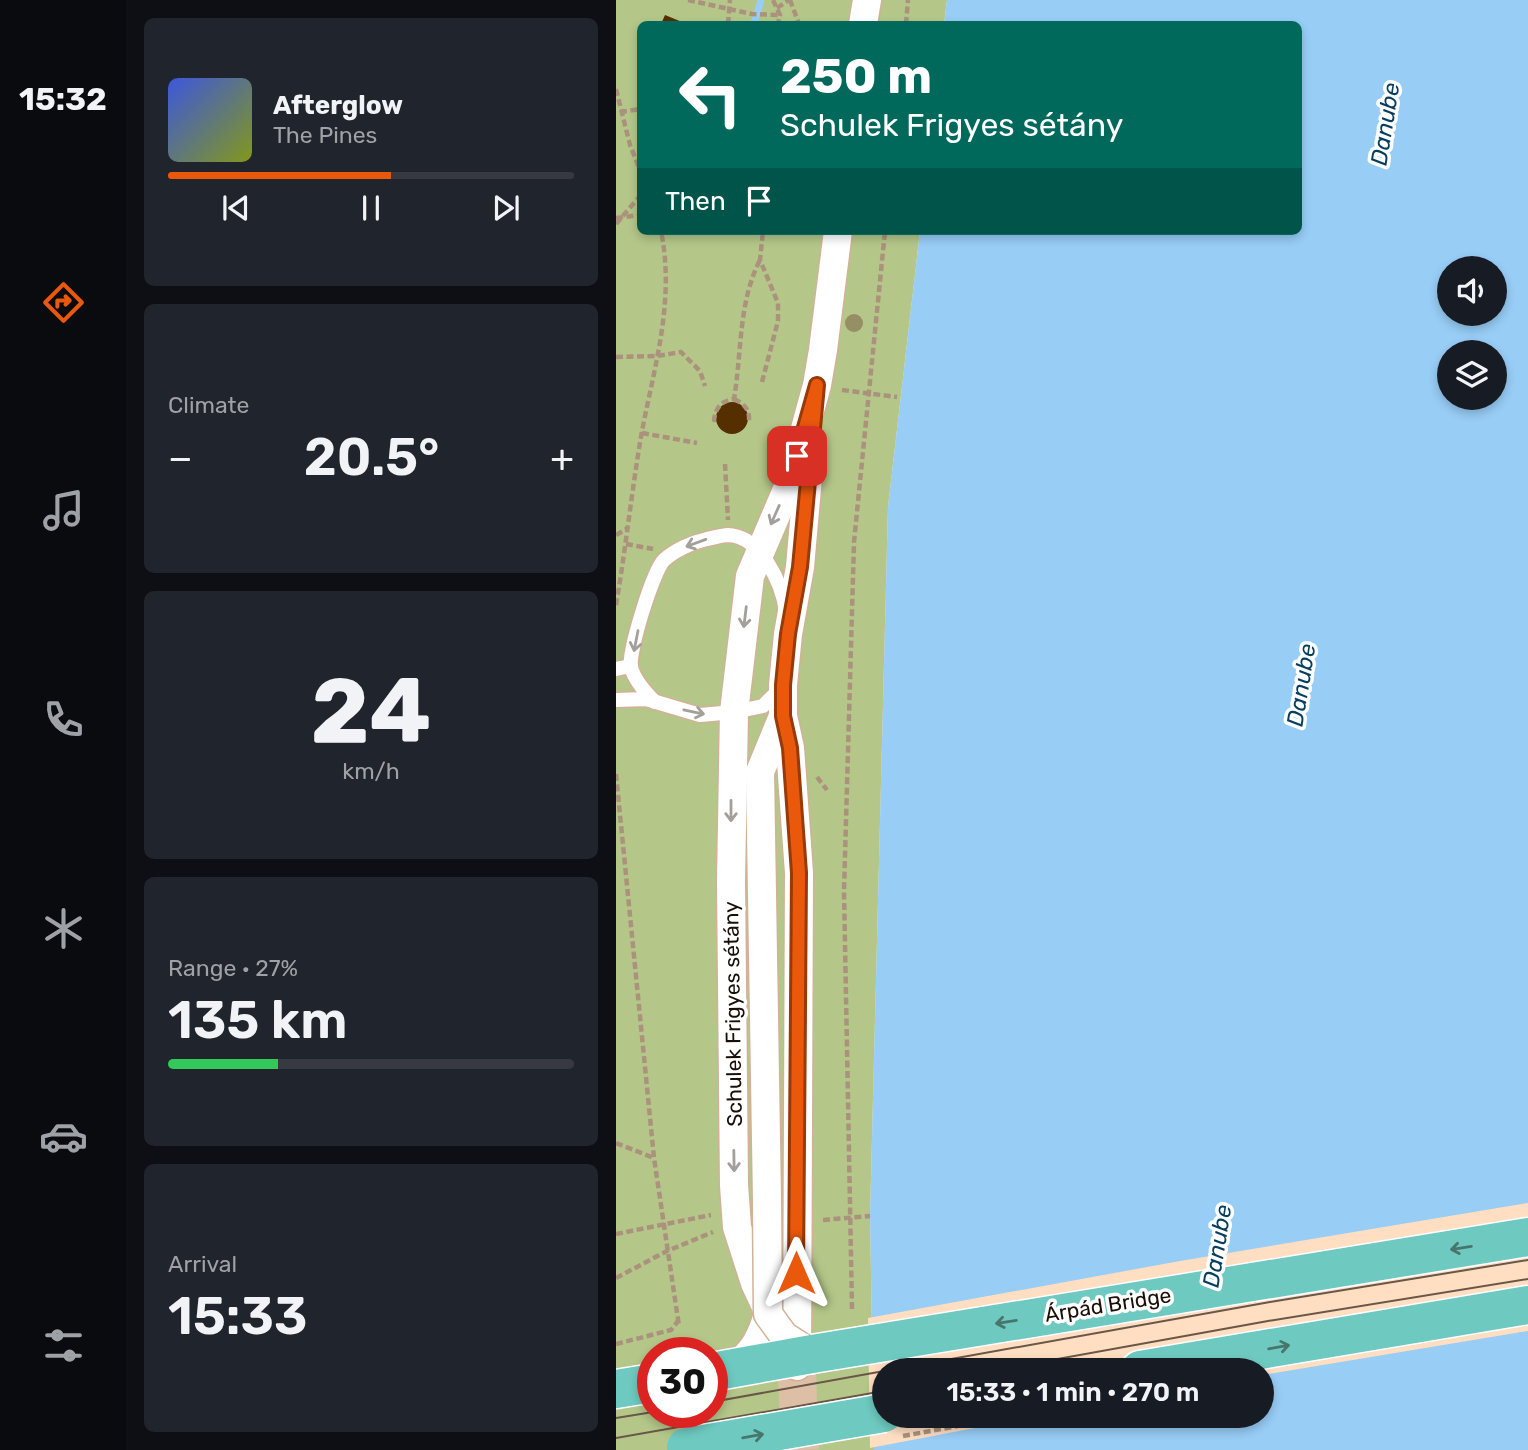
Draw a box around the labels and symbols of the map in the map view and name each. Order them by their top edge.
water label: Danube [1365,80,1405,167]
pin [767,426,827,486]
one-way arrow [768,504,781,525]
one-way arrow [686,538,708,550]
one-way arrow [739,605,752,627]
one-way arrow [628,629,642,652]
water label: Danube [1281,641,1321,728]
one-way arrow [682,706,705,720]
one-way arrow [724,799,738,822]
street label: Schulek Frigyes sétány [718,901,747,1127]
one-way arrow [727,1149,741,1172]
water label: Danube [1197,1202,1237,1289]
position arrow [759,1236,833,1310]
one-way arrow [1450,1242,1473,1255]
street label: Árpád Bridge [1043,1282,1173,1327]
one-way arrow [995,1316,1018,1329]
speed limit sign: 30 [637,1337,728,1428]
one-way arrow [1268,1340,1290,1353]
one-way arrow [741,1428,764,1442]

